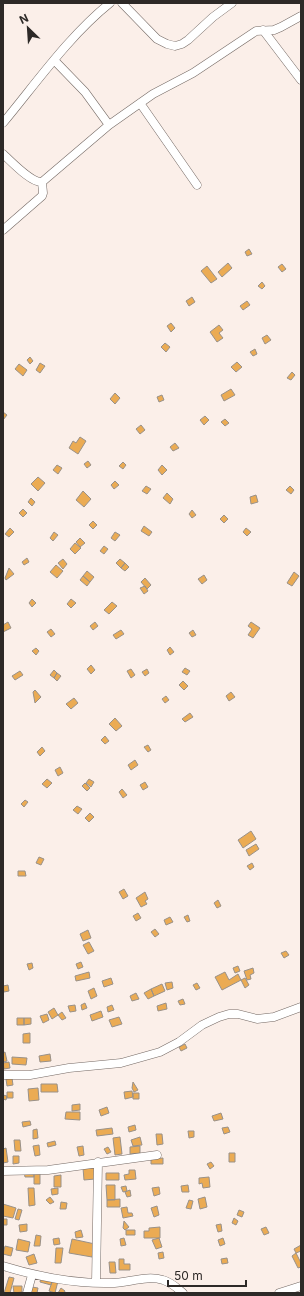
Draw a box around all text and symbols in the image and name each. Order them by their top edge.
north arrow [8,8,48,48]
text: N [17,11,31,27]
scale bar [168,1262,246,1288]
text: 50 m [174,1268,203,1283]

